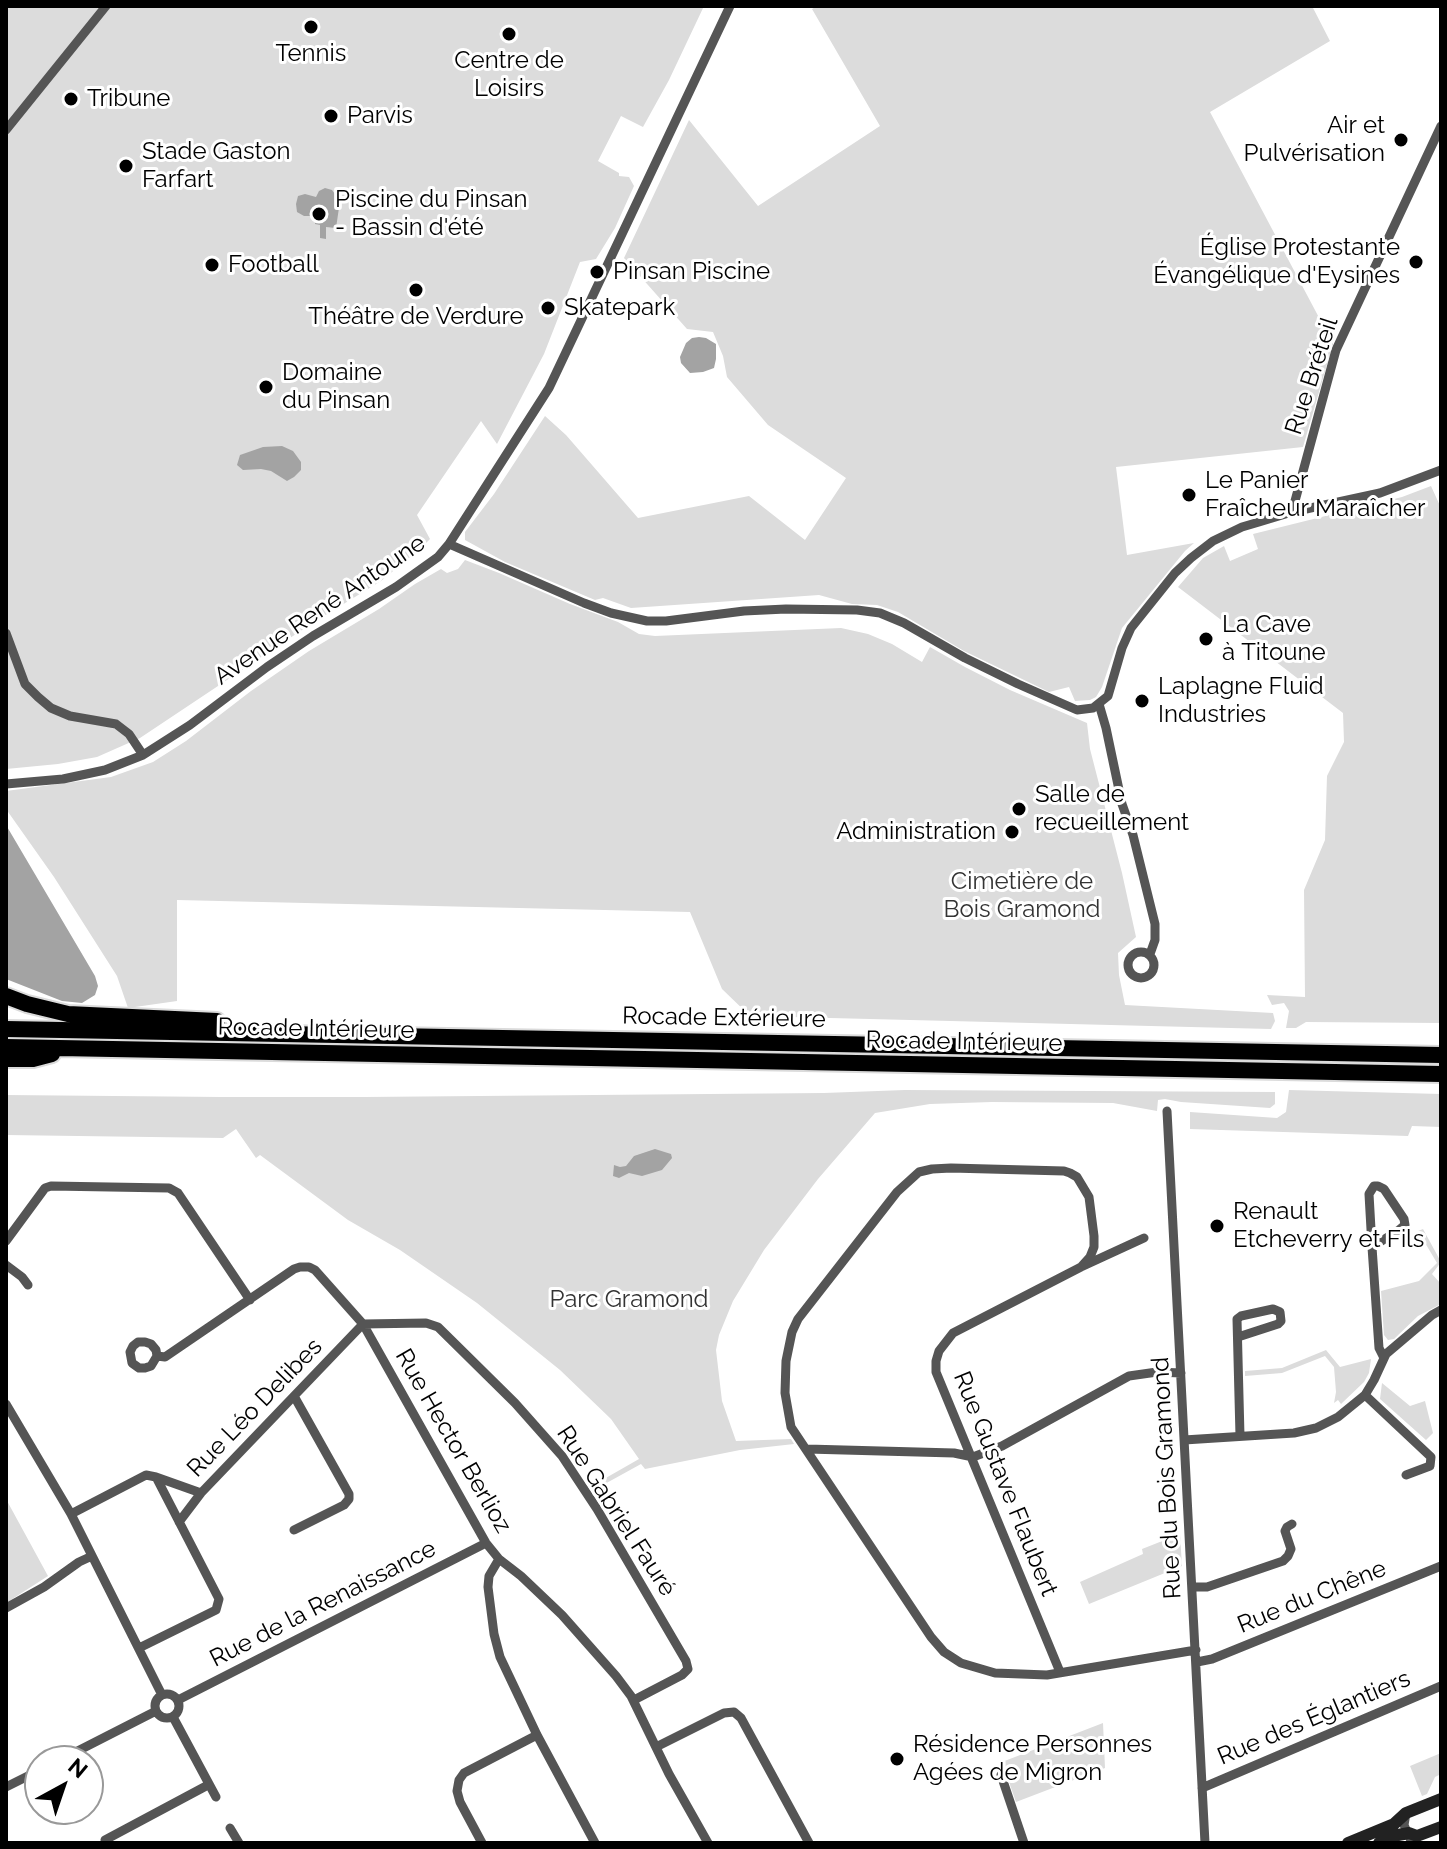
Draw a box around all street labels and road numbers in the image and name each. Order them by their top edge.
street label: Rue Bréteil [1280,314,1344,438]
street label: Avenue René Antoune [209,529,431,691]
street label: Rocade Extérieure [622,1002,826,1034]
street label: Rocade Intérieure [217,1013,415,1045]
street label: Rocade Intérieure [865,1026,1063,1058]
street label: Rue Léo Delibes [182,1333,328,1483]
street label: Rue Hector Berlioz [389,1344,517,1538]
street label: Rue du Bois Gramond [1146,1356,1188,1600]
street label: Rue Gustave Flaubert [947,1368,1063,1600]
street label: Rue Gabriel Fauré [550,1420,682,1602]
street label: Rue de la Renaissance [205,1534,441,1674]
street label: Rue du Chêne [1233,1554,1391,1640]
street label: Rue des Églantiers [1213,1664,1415,1772]

